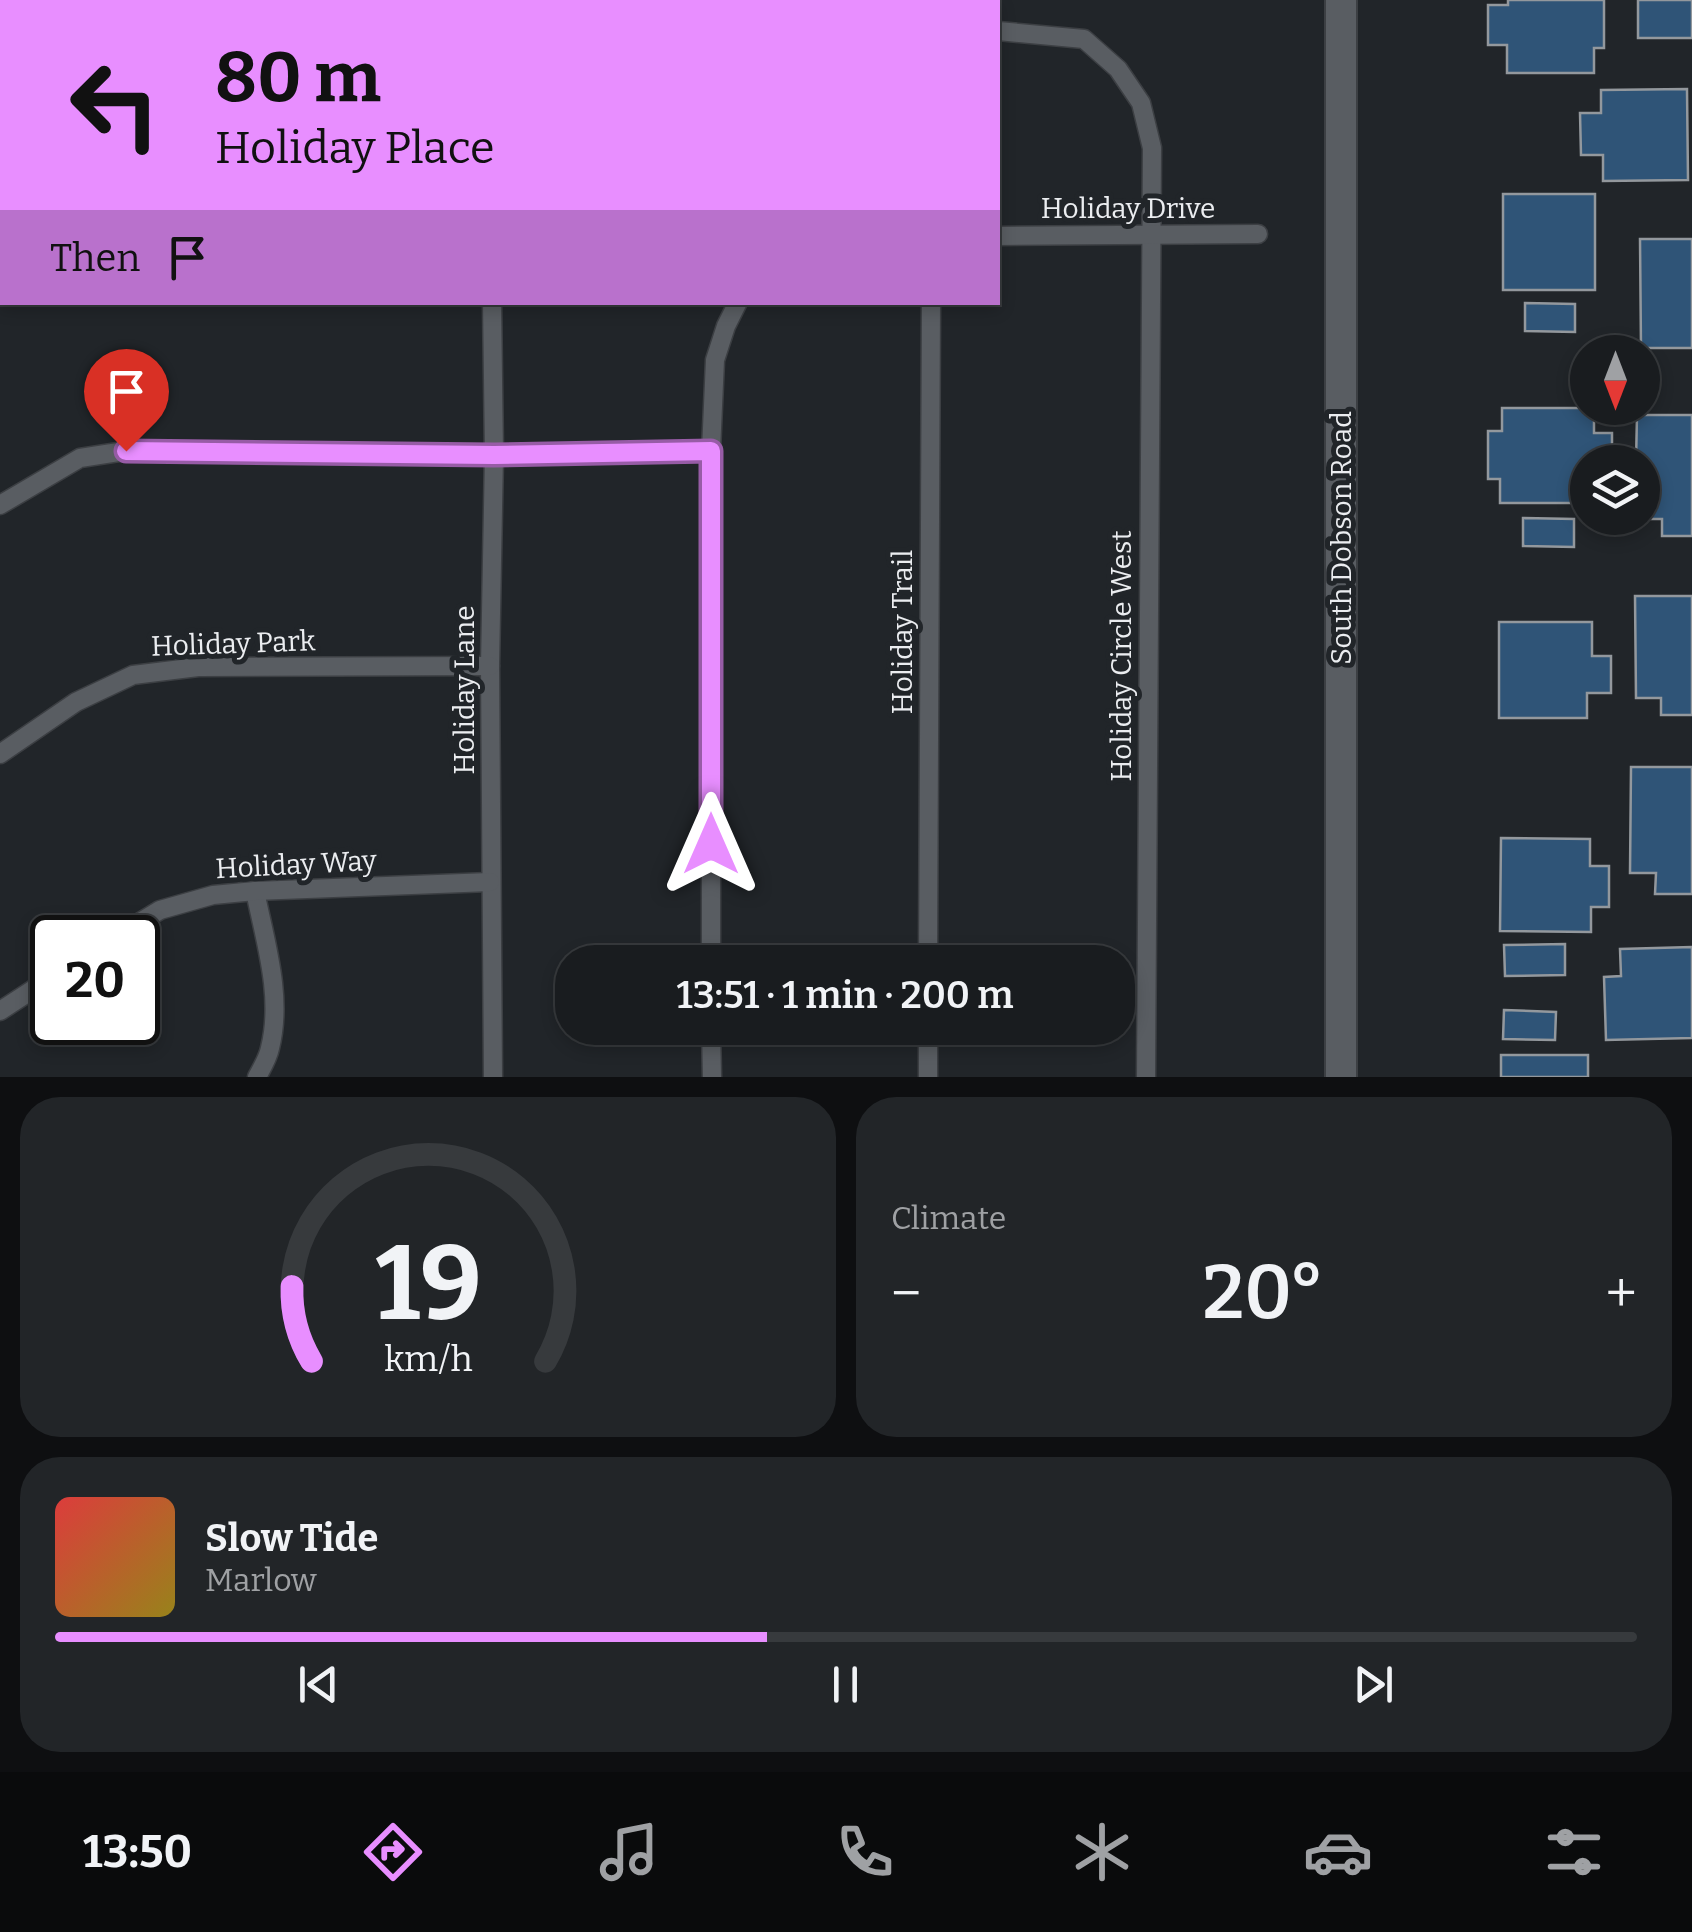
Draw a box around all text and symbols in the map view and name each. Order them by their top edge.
text: 80 m [215,36,381,120]
icon: left [50,40,180,170]
text: Holiday Place [215,121,495,175]
street label: Holiday Drive [1041,192,1215,225]
icon: arrive [160,230,215,285]
text: Then [50,235,140,281]
north arrow [1570,335,1660,425]
map controls [1570,335,1660,535]
pin [84,349,169,452]
icon: arrive [99,364,154,419]
street label: South Dobson Road [1325,411,1358,665]
button: layers [1570,445,1660,535]
street label: Holiday Circle West [1105,530,1138,782]
street label: Holiday Trail [886,550,919,714]
street label: Holiday Lane [448,606,481,774]
street label: Holiday Park [150,624,316,663]
position arrow [659,792,763,896]
street label: Holiday Way [215,844,377,885]
speed limit sign: 20 [30,915,160,1045]
text: 13:51 · 1 min · 200 m [677,972,1013,1018]
text: Climate [891,1199,1006,1237]
text: 19 [375,1222,481,1347]
text: 20° [1203,1248,1324,1338]
text: − [891,1261,921,1327]
text: + [1606,1261,1637,1327]
text: km/h [384,1338,472,1380]
text: Slow Tide [205,1515,378,1561]
text: Marlow [205,1561,317,1599]
icon: previous [291,1657,346,1712]
icon: pause [818,1657,873,1712]
icon: next [1346,1657,1401,1712]
icon: directions [358,1817,428,1887]
icon: music [594,1817,664,1887]
icon: phone [830,1817,900,1887]
icon: climate [1067,1817,1137,1887]
icon: car [1303,1817,1373,1887]
icon: filters [1539,1817,1609,1887]
text: 13:50 [83,1825,192,1879]

